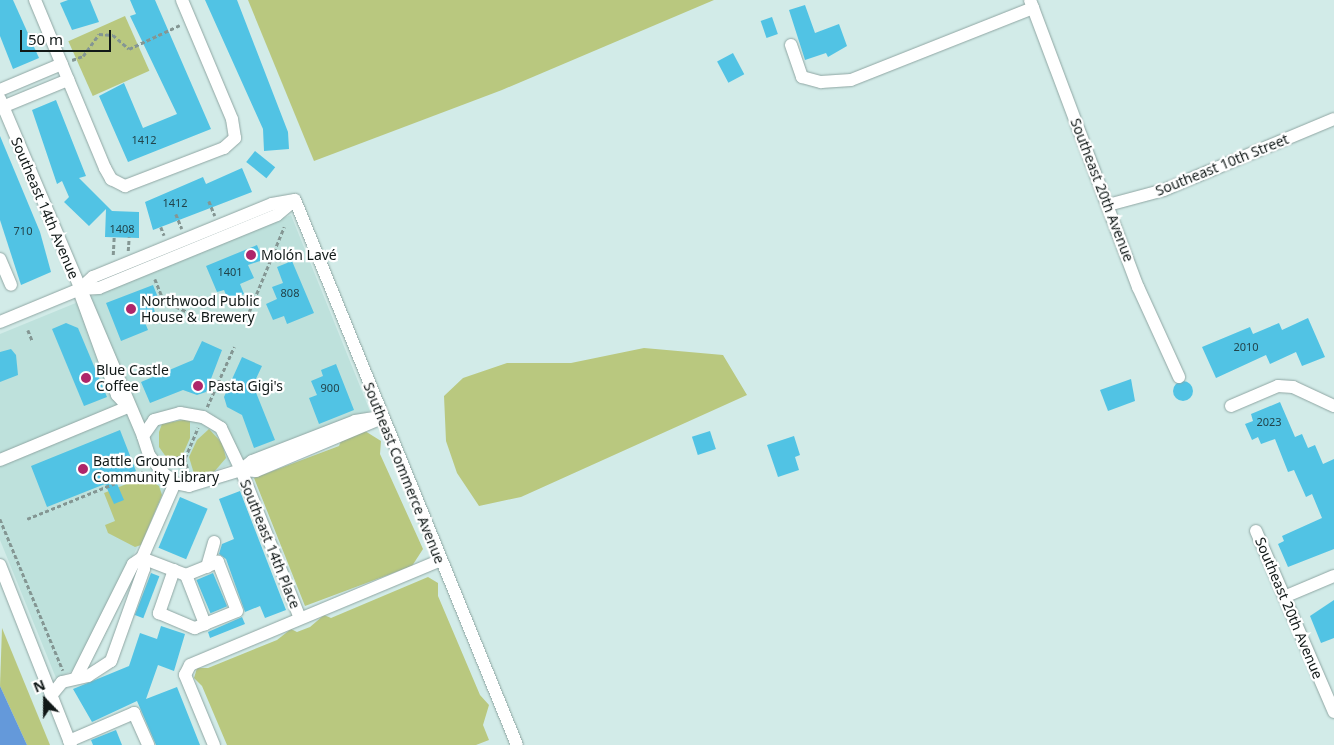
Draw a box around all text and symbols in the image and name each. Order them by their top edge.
scale bar [22,20,114,52]
text: 50 m [28,29,63,49]
street label: Southeast 20th Avenue [1067,116,1137,264]
street label: Southeast 10th Street [1153,131,1291,199]
house number: 1412 [131,133,157,147]
street label: Southeast 14th Avenue [8,135,82,281]
house number: 1412 [162,196,188,210]
house number: 1408 [109,222,135,236]
house number: 710 [14,224,32,238]
place label: Molón Lavé [261,247,337,263]
marker: Molón Lavé [245,249,257,261]
house number: 1401 [217,265,243,279]
house number: 808 [281,286,299,300]
place label: Northwood Public House & Brewery [141,293,259,326]
marker: Northwood Public House & Brewery [125,303,137,315]
house number: 2010 [1233,340,1259,354]
place label: Blue Castle Coffee [96,362,169,394]
marker: Blue Castle Coffee [80,372,92,384]
place label: Pasta Gigi's [208,378,283,394]
marker: Pasta Gigi's [192,380,204,392]
street label: Southeast Commerce Avenue [360,380,448,566]
house number: 900 [321,381,339,395]
house number: 2023 [1256,415,1282,429]
place label: Battle Ground Community Library [93,453,219,486]
marker: Battle Ground Community Library [77,463,89,475]
street label: Southeast 14th Place [236,477,304,611]
street label: Southeast 20th Avenue [1252,535,1326,681]
north arrow [20,675,70,725]
text: N [30,675,48,697]

